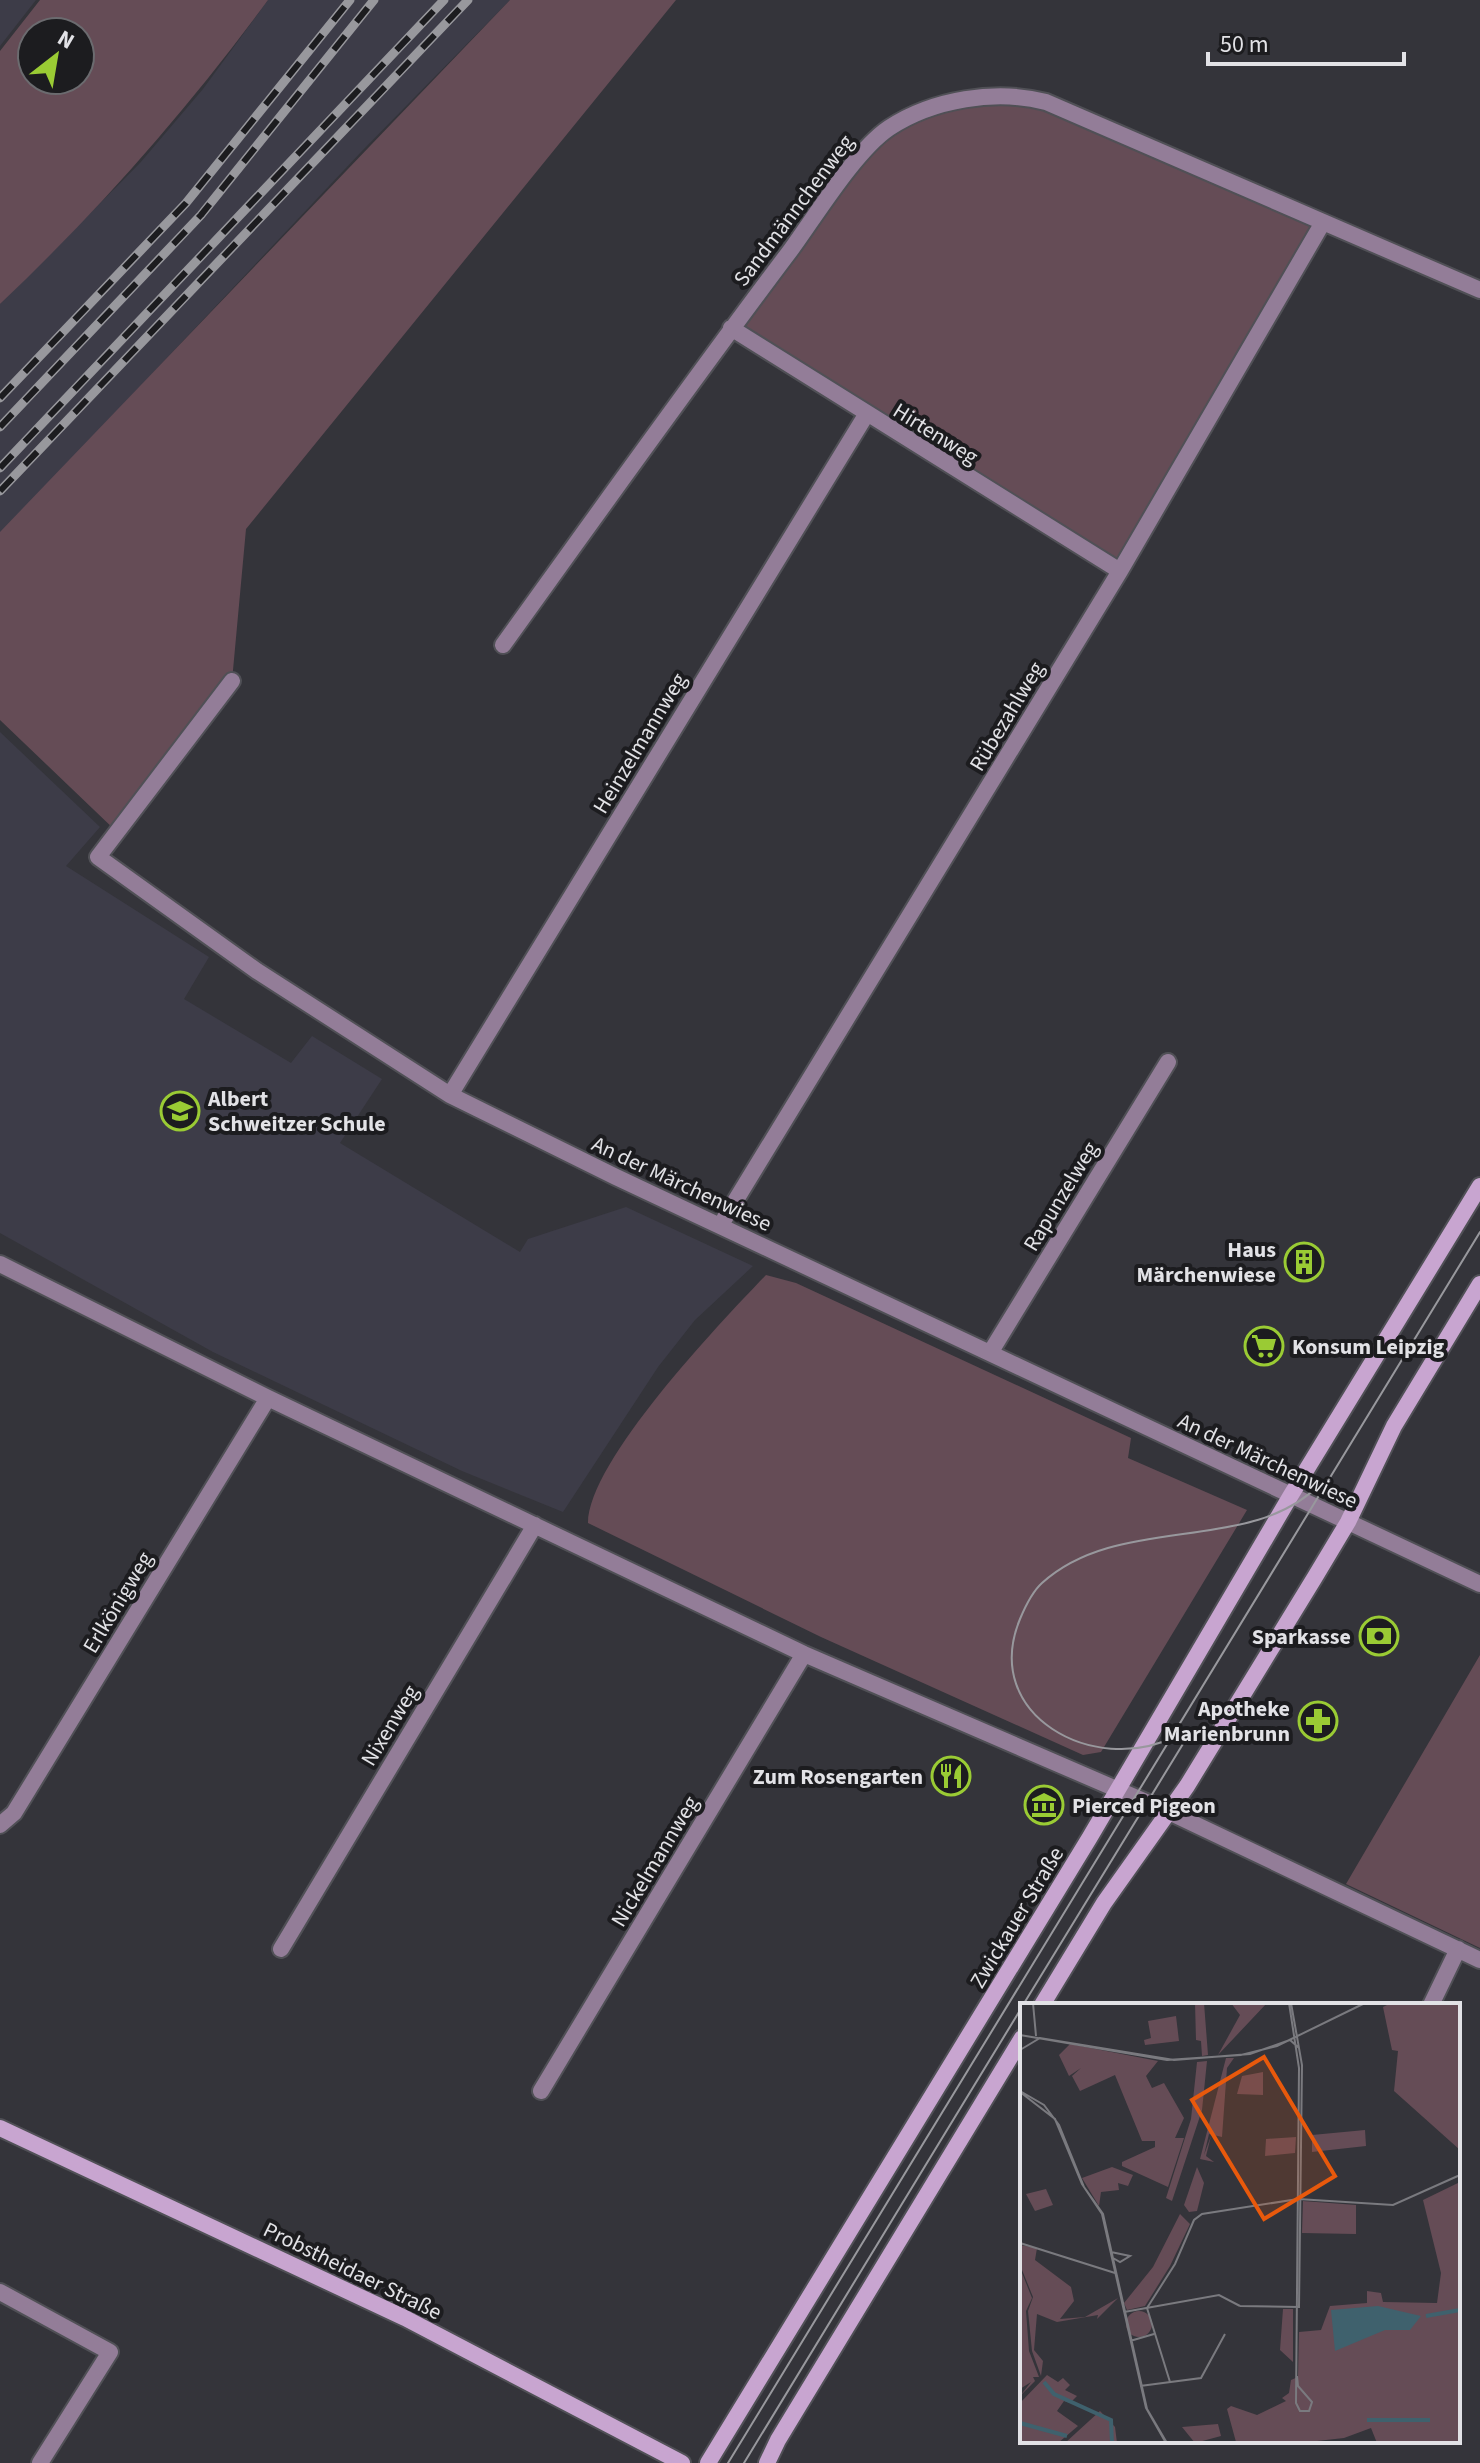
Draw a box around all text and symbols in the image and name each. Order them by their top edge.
north arrow [16,16,96,96]
scale bar [1208,16,1404,66]
text: N [51,22,80,57]
text: 50 m [1220,27,1269,62]
street label: Sandmännchenweg [726,128,862,293]
street label: Hirtenweg [887,395,984,473]
street label: Rübezahlweg [962,656,1052,777]
street label: Heinzelmannweg [585,667,695,820]
place label: Albert Schweitzer Schule [207,1083,386,1140]
school or university icon: Albert Schweitzer Schule [159,1090,201,1132]
street label: An der Märchenwiese [586,1128,777,1240]
street label: Rapunzelweg [1015,1136,1106,1257]
place label: Haus Märchenwiese [1137,1234,1276,1291]
building icon: Haus Märchenwiese [1283,1241,1325,1283]
supermarket icon: Konsum Leipzig [1243,1325,1285,1367]
place label: Konsum Leipzig [1292,1331,1444,1363]
street label: An der Märchenwiese [1172,1405,1363,1517]
street label: Erlkönigweg [75,1546,161,1659]
bank icon: Sparkasse [1358,1615,1400,1657]
place label: Sparkasse [1252,1621,1351,1653]
street label: Nixenweg [353,1679,427,1772]
place label: Apotheke Marienbrunn [1164,1693,1290,1750]
pharmacy icon: Apotheke Marienbrunn [1297,1700,1339,1742]
restaurant icon: Zum Rosengarten [930,1755,972,1797]
place label: Zum Rosengarten [753,1761,923,1793]
museum icon: Pierced Pigeon [1023,1784,1065,1826]
street label: Nickelmannweg [603,1790,707,1933]
place label: Pierced Pigeon [1072,1790,1216,1822]
street label: Zwickauer Straße [962,1841,1072,1994]
inset map [1020,2003,1460,2443]
street label: Probstheidaer Straße [258,2214,447,2328]

